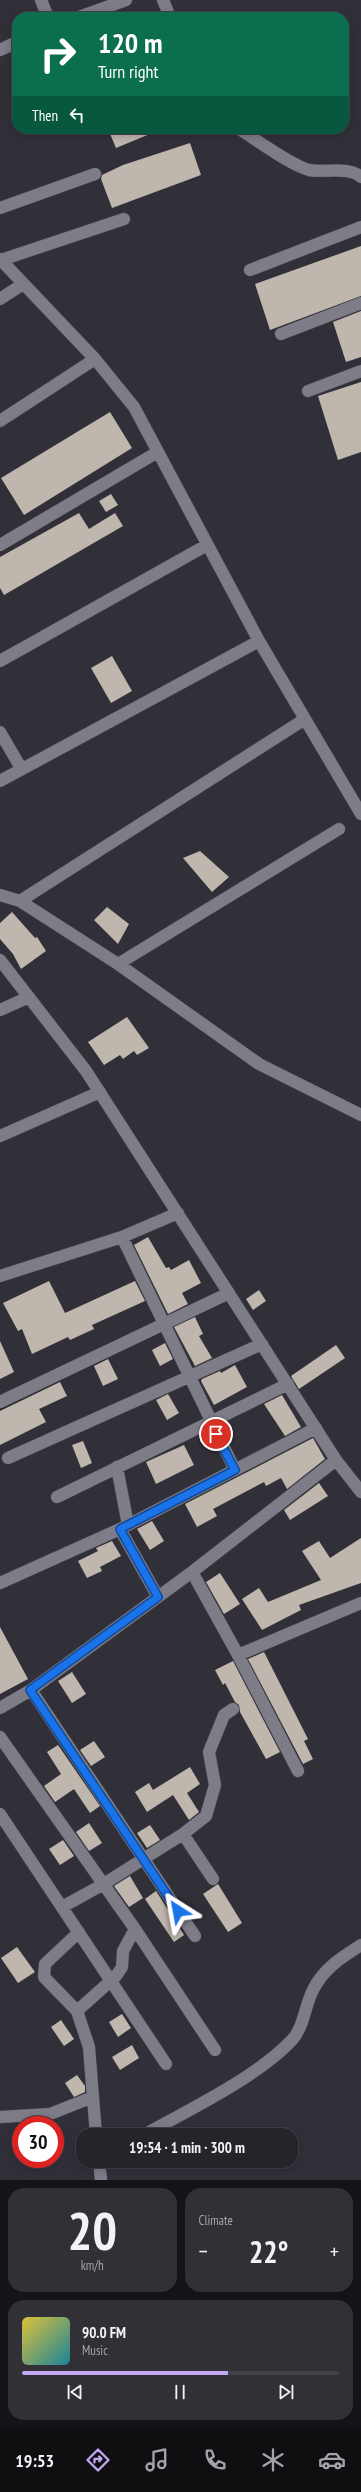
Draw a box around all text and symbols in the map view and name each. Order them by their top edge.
text: 120 m [98,24,162,61]
icon: right [32,28,84,80]
text: Turn right [98,60,158,83]
icon: left [66,104,88,126]
text: Then [32,106,58,125]
pin [199,1417,233,1451]
icon: arrive [205,1423,227,1445]
position arrow [157,1890,199,1932]
speed limit sign: 30 [12,2116,64,2168]
text: 19:54 · 1 min · 300 m [129,2138,245,2157]
text: 20 [67,2197,117,2264]
text: Climate [199,2212,233,2229]
text: 22° [249,2232,289,2271]
text: − [199,2237,208,2265]
text: + [330,2237,339,2265]
text: km/h [81,2257,104,2274]
text: 90.0 FM [82,2323,126,2342]
text: Music [82,2342,108,2359]
icon: previous [64,2381,86,2403]
icon: pause [169,2381,191,2403]
icon: next [275,2381,297,2403]
icon: directions [84,2446,112,2474]
icon: music [143,2446,171,2474]
icon: phone [201,2446,229,2474]
icon: climate [259,2446,287,2474]
icon: car [318,2446,346,2474]
text: 19:53 [15,2449,54,2472]

